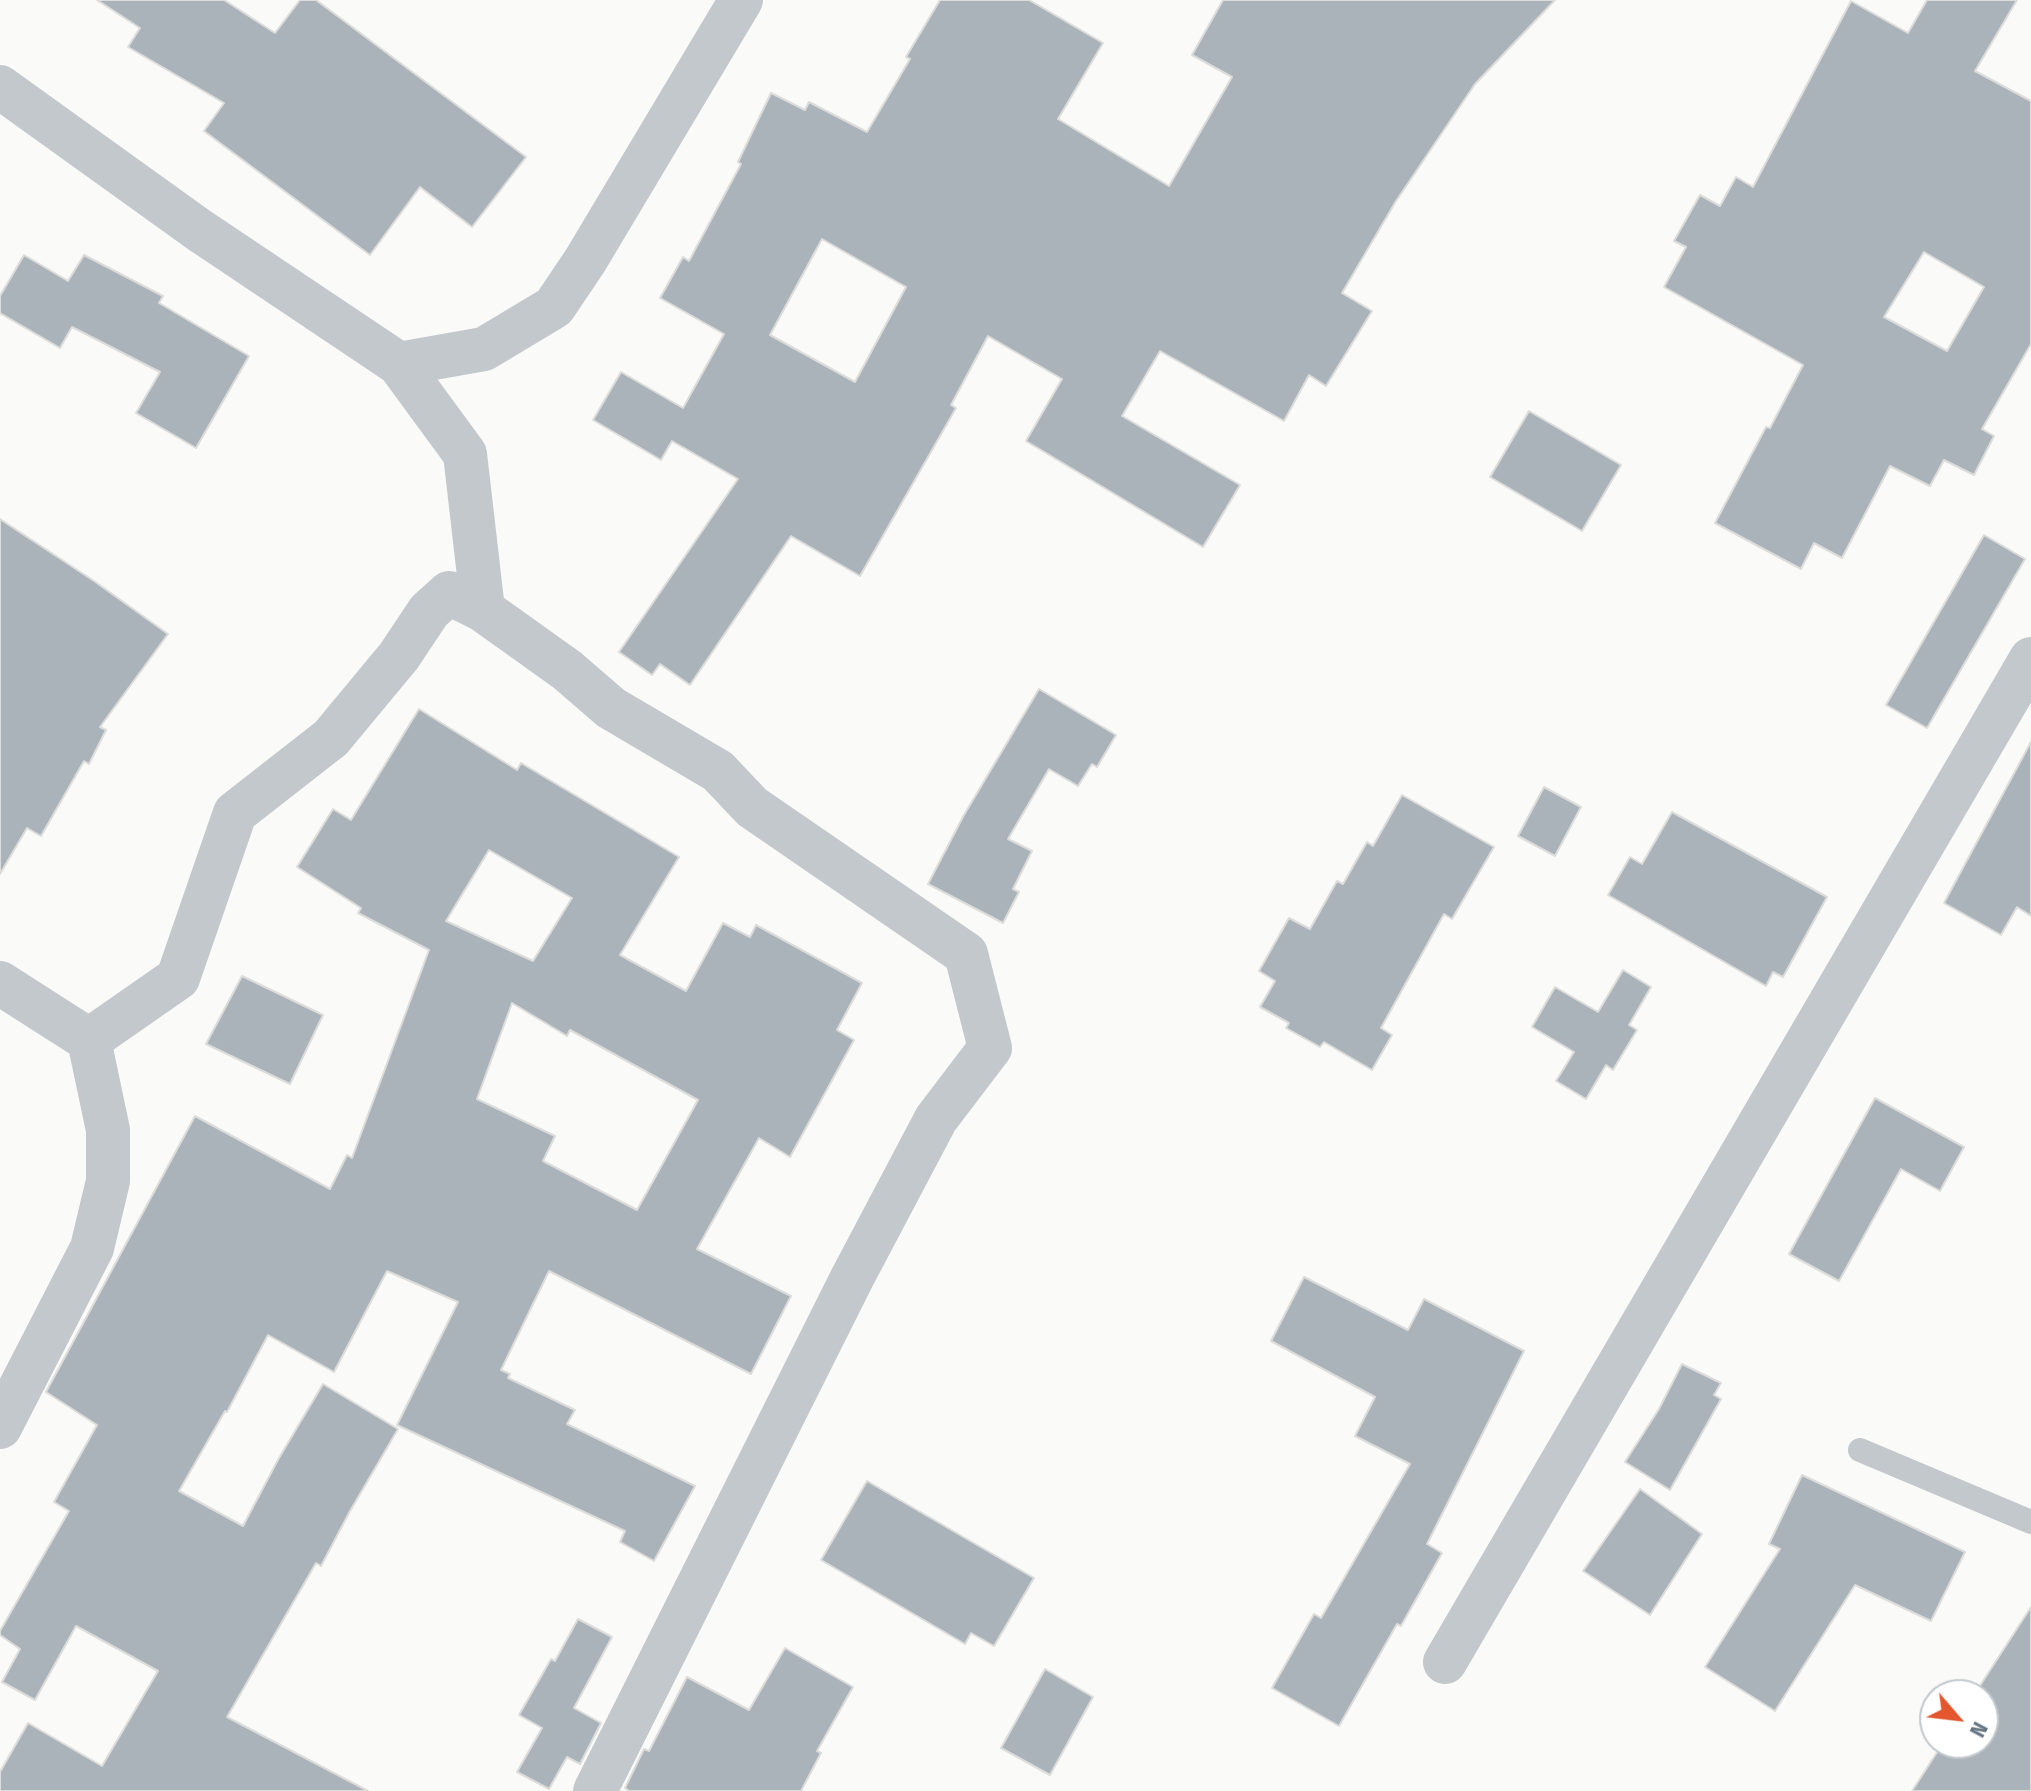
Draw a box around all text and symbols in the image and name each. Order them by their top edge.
north arrow [1919,1679,1999,1759]
text: N [1964,1717,1994,1742]

